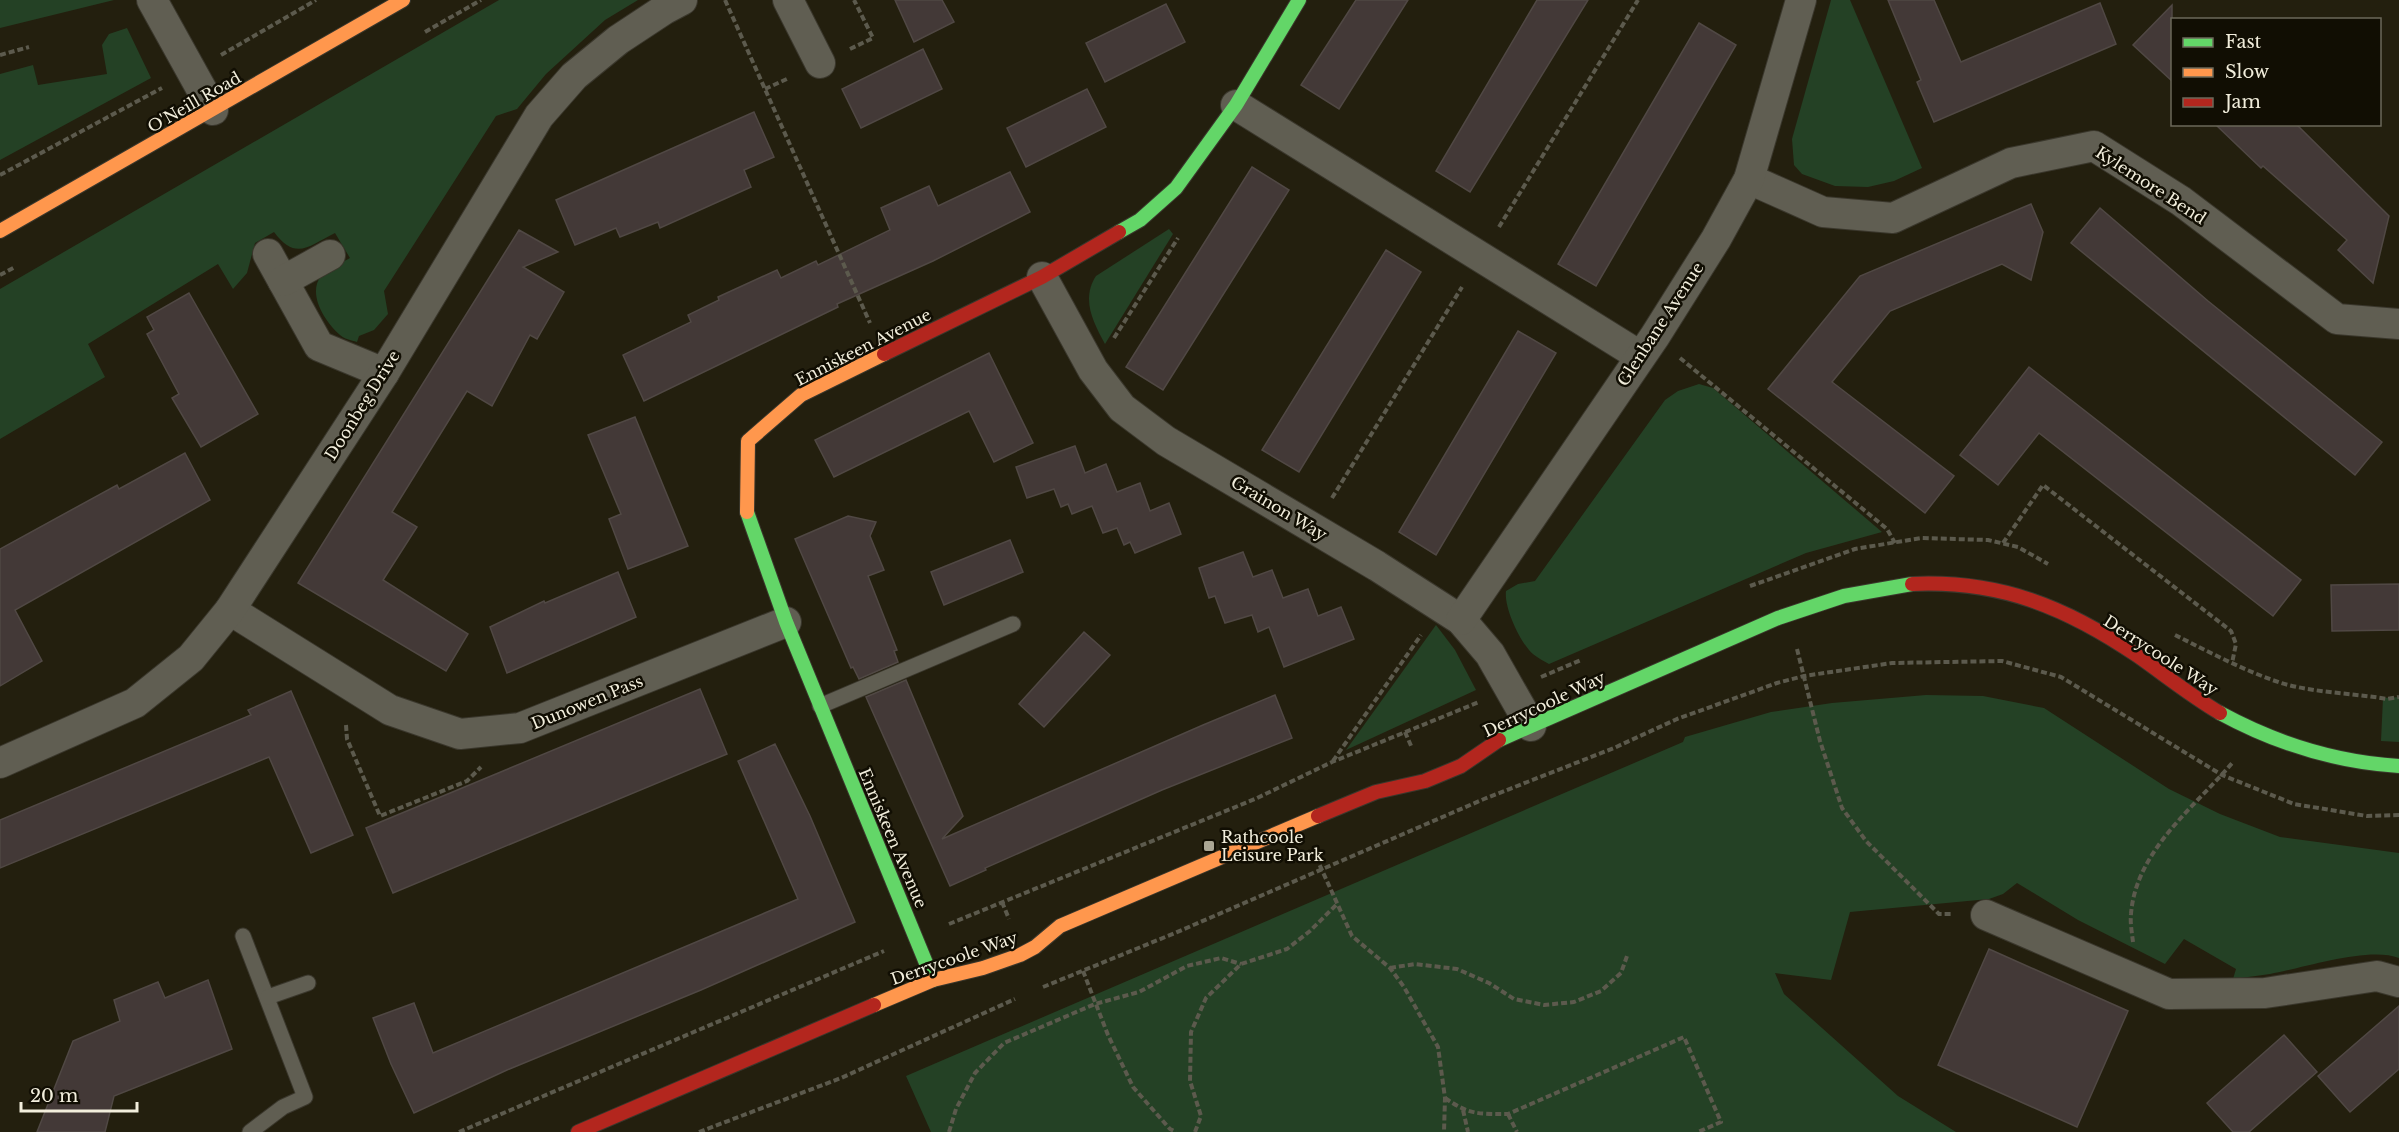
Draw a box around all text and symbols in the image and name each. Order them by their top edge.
legend [2171,18,2381,126]
text: Fast [2225,31,2262,53]
text: Slow [2225,61,2270,83]
street label: O'Neill Road [144,67,244,137]
text: Jam [2223,91,2261,113]
street label: Kylemore Bend [2092,142,2210,228]
street label: Glenbane Avenue [1612,258,1708,390]
street label: Enniskeen Avenue [792,304,934,390]
street label: Doonbeg Drive [320,346,404,464]
street label: Grainon Way [1227,471,1331,545]
street label: Derrycoole Way [2100,611,2223,700]
street label: Derrycoole Way [1480,667,1609,741]
street label: Dunowen Pass [528,671,646,733]
street label: Enniskeen Avenue [855,765,931,911]
place label: Rathcoole Leisure Park [1221,827,1324,865]
marker: Rathcoole Leisure Park [1202,839,1216,853]
street label: Derrycoole Way [888,927,1021,989]
scale bar [21,1075,136,1113]
text: 20 m [30,1085,78,1107]

